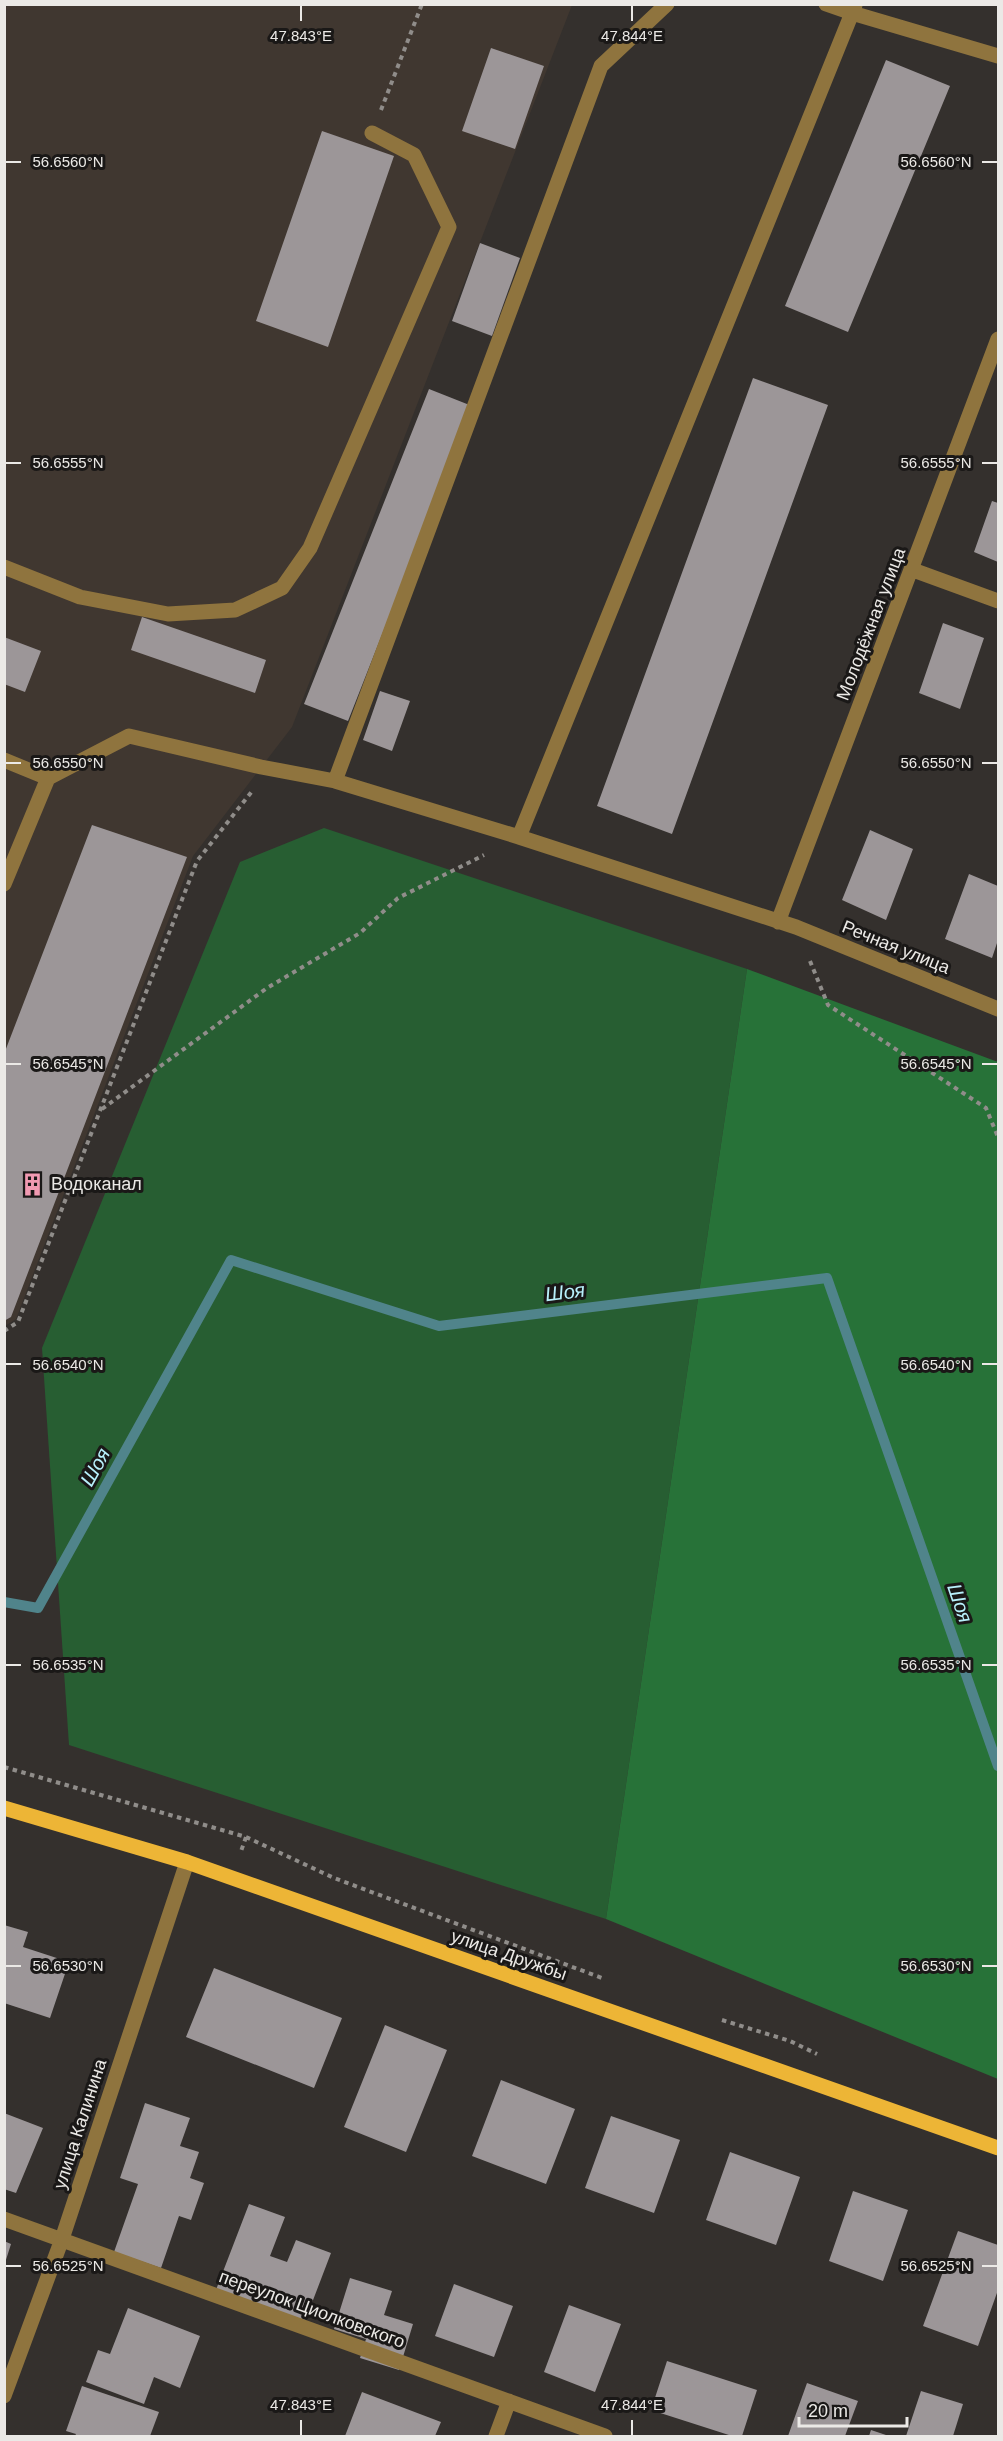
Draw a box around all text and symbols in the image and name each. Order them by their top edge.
text: 47.843°E [270,27,332,44]
text: 47.844°E [601,27,663,44]
text: 56.6560°N [32,153,104,170]
text: 56.6560°N [900,153,972,170]
text: 56.6555°N [32,454,104,471]
text: 56.6555°N [900,454,972,471]
street label: Молодёжная улица [833,544,910,703]
text: 56.6550°N [32,754,104,771]
text: 56.6550°N [900,754,972,771]
street label: Речная улица [839,916,954,978]
text: 56.6545°N [32,1055,104,1072]
text: 56.6545°N [900,1055,972,1072]
building icon: Водоканал [20,1171,46,1197]
place label: Водоканал [51,1174,142,1194]
water label: Шоя [544,1279,586,1305]
text: 56.6540°N [32,1356,104,1373]
text: 56.6540°N [900,1356,972,1373]
water label: Шоя [76,1444,114,1490]
water label: Шоя [943,1581,977,1626]
text: 56.6535°N [32,1656,104,1673]
text: 56.6535°N [900,1656,972,1673]
street label: улица Дружбы [448,1926,570,1984]
text: 56.6530°N [32,1957,104,1974]
text: 56.6530°N [900,1957,972,1974]
street label: улица Калинина [50,2056,111,2192]
text: 56.6525°N [32,2257,104,2274]
text: 56.6525°N [900,2257,972,2274]
street label: переулок Циолковского [216,2266,408,2352]
scale bar [799,2390,907,2428]
text: 47.843°E [270,2396,332,2413]
text: 47.844°E [601,2396,663,2413]
text: 20 m [808,2401,848,2421]

